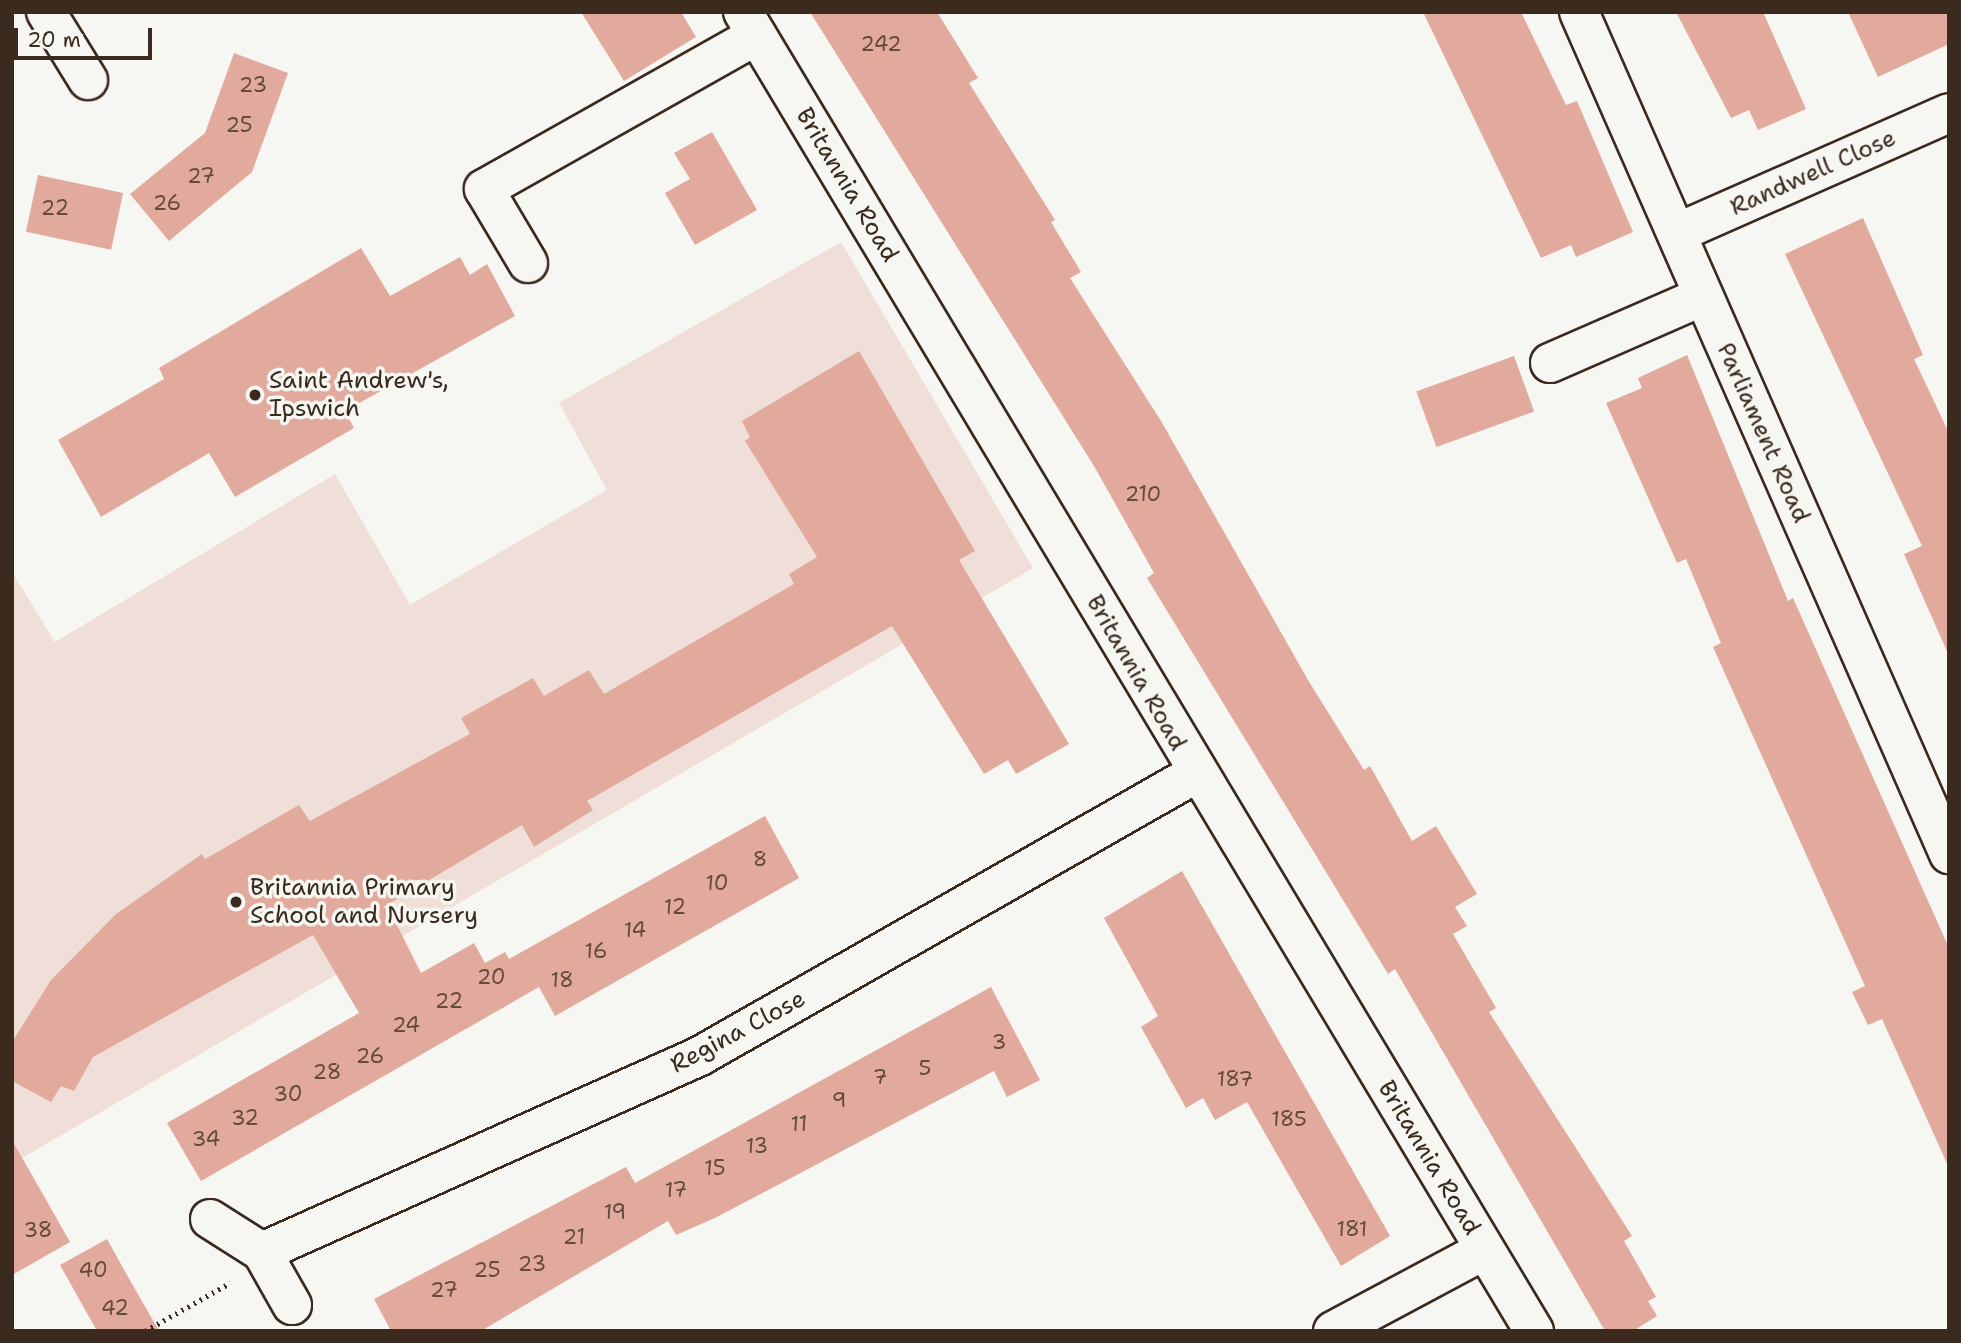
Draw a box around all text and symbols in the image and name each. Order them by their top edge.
scale bar [18,14,156,58]
text: 20 m [27,26,81,54]
house number: 242 [860,31,902,57]
house number: 23 [239,72,267,98]
street label: Britannia Road [790,103,904,267]
house number: 25 [225,112,253,138]
street label: Randwell Close [1726,124,1900,222]
house number: 27 [187,163,215,189]
house number: 26 [153,190,181,216]
house number: 22 [41,195,69,221]
street label: Parliament Road [1710,339,1816,527]
place label: Saint Andrew's, Ipswich [269,367,449,423]
marker: Saint Andrew's, Ipswich [247,387,263,403]
house number: 210 [1125,481,1161,507]
street label: Britannia Road [1080,590,1192,756]
house number: 8 [753,846,767,872]
house number: 10 [706,870,728,896]
place label: Britannia Primary School and Nursery [250,874,478,930]
marker: Britannia Primary School and Nursery [228,894,244,910]
house number: 12 [664,894,686,920]
house number: 14 [624,917,646,943]
house number: 16 [585,938,607,964]
house number: 20 [477,964,505,990]
house number: 18 [550,967,574,993]
street label: Regina Close [666,984,810,1080]
house number: 22 [435,988,463,1014]
house number: 24 [392,1012,420,1038]
house number: 3 [992,1029,1006,1055]
house number: 26 [356,1043,384,1069]
house number: 5 [919,1055,931,1081]
house number: 28 [313,1059,341,1085]
house number: 7 [873,1064,887,1090]
house number: 187 [1217,1066,1253,1092]
street label: Britannia Road [1372,1076,1486,1240]
house number: 30 [273,1081,303,1107]
house number: 9 [832,1087,846,1113]
house number: 32 [231,1105,259,1131]
house number: 185 [1271,1106,1307,1132]
house number: 11 [791,1111,807,1137]
house number: 34 [192,1126,220,1152]
house number: 13 [746,1133,768,1159]
house number: 15 [704,1155,726,1181]
house number: 17 [665,1177,687,1203]
house number: 19 [604,1199,626,1225]
house number: 181 [1336,1216,1368,1242]
house number: 38 [24,1217,52,1243]
house number: 21 [563,1224,585,1250]
house number: 23 [518,1251,546,1277]
house number: 40 [78,1257,108,1283]
house number: 25 [473,1257,501,1283]
house number: 27 [430,1277,458,1303]
house number: 42 [101,1295,129,1321]

